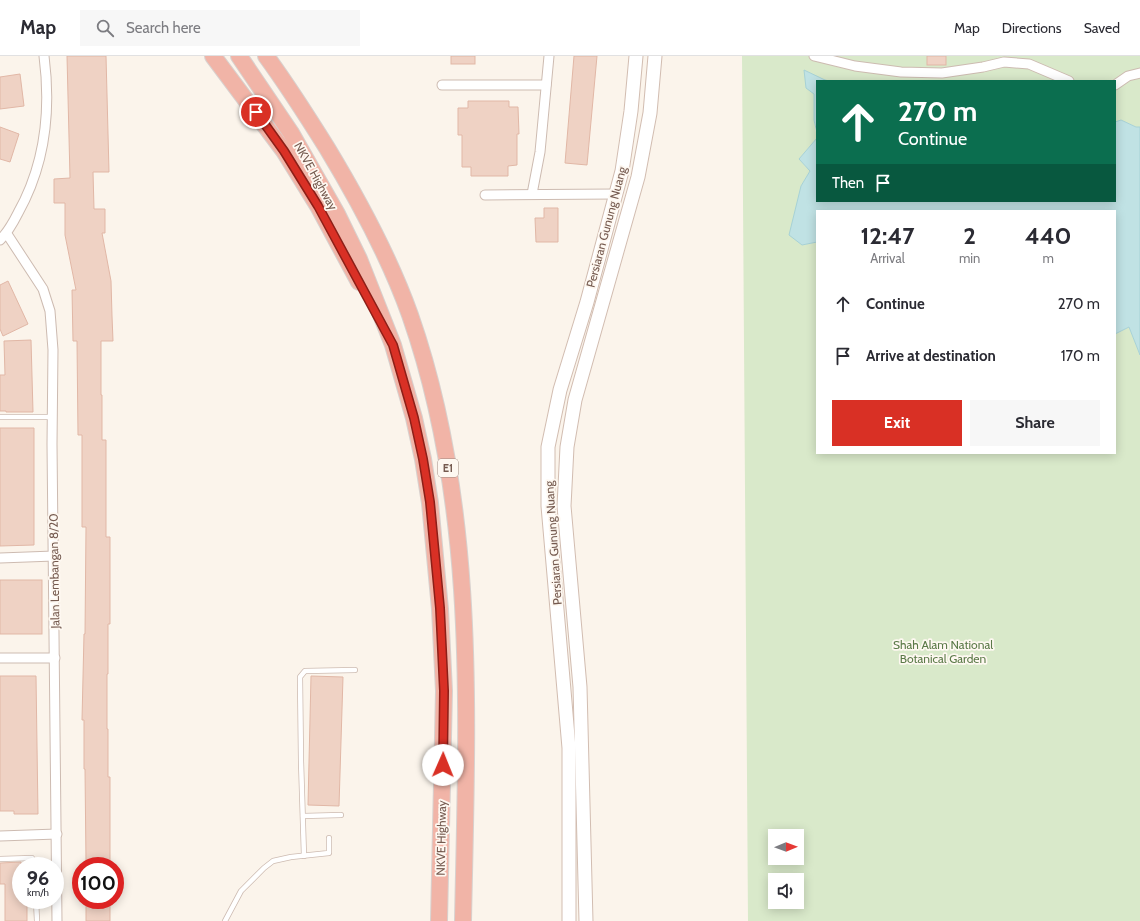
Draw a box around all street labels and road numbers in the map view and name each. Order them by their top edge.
street label: NKVE Highway [291,139,341,213]
street label: Persiaran Gunung Nuang [583,164,630,289]
road number: E1 [438,459,458,477]
street label: Persiaran Gunung Nuang [541,479,565,606]
street label: Jalan Lembangan 8/20 [45,513,63,630]
street label: NKVE Highway [433,800,449,876]

